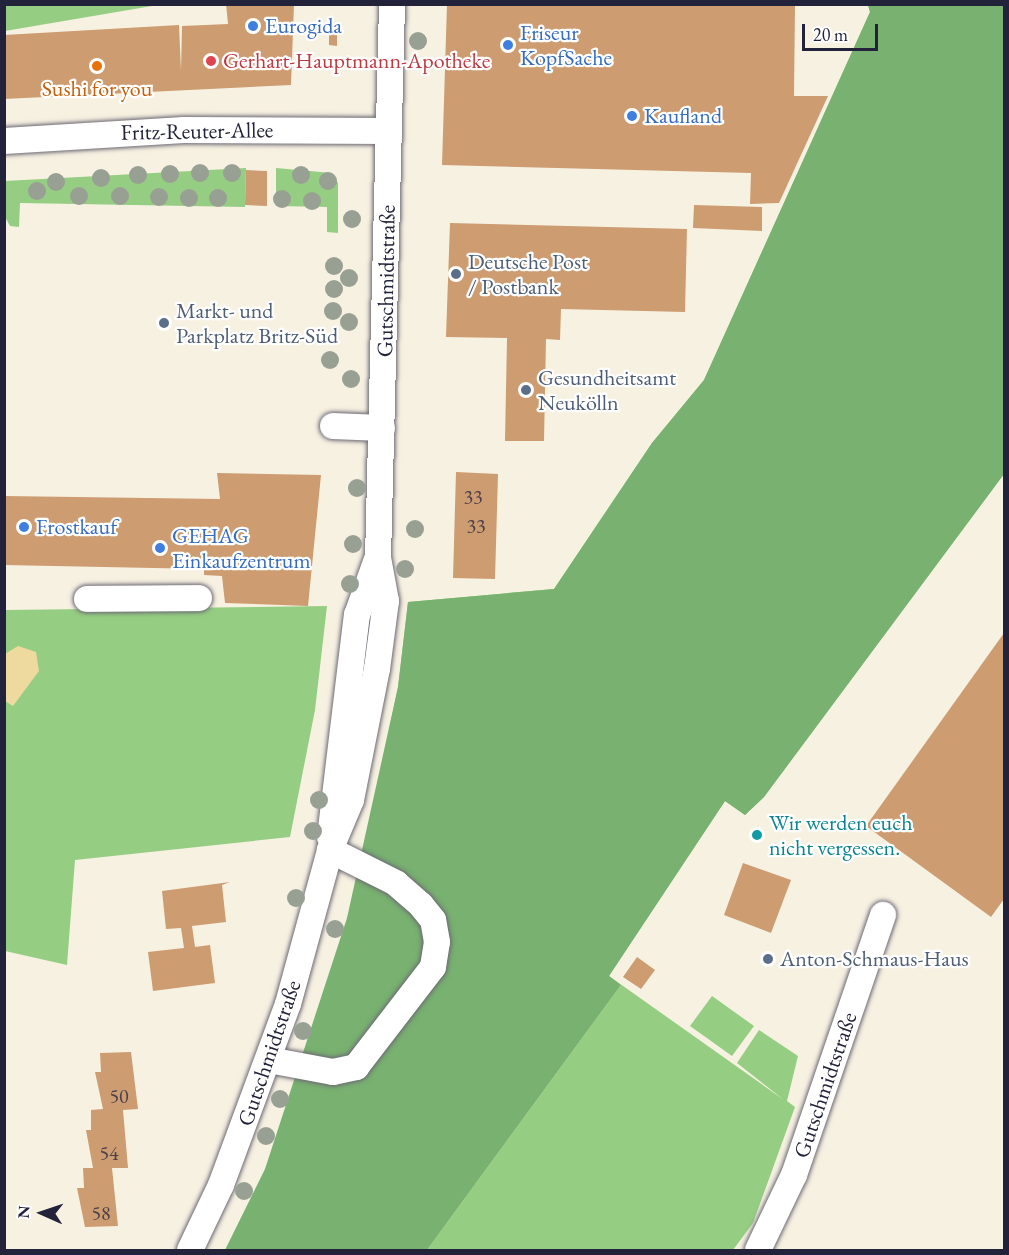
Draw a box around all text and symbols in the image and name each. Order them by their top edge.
scale bar [805,12,882,50]
place label: Eurogida [265,13,342,39]
marker: Eurogida [246,19,260,33]
place label: Friseur KopfSache [520,19,612,70]
text: 20 m [813,23,848,46]
marker: Friseur KopfSache [501,38,515,52]
place label: Gerhart-Hauptmann-Apotheke [223,48,490,74]
marker: Gerhart-Hauptmann-Apotheke [204,54,218,68]
marker: Sushi for you [90,59,104,73]
place label: Sushi for you [42,76,152,102]
place label: Kaufland [644,103,722,129]
marker: Kaufland [625,109,639,123]
street label: Fritz-Reuter-Allee [120,116,274,146]
street label: Gutschmidtstraße [371,205,401,357]
place label: Deutsche Post / Postbank [468,248,588,300]
marker: Deutsche Post / Postbank [449,267,463,281]
place label: Markt- und Parkplatz Britz-Süd [176,297,338,348]
marker: Markt- und Parkplatz Britz-Süd [157,316,171,330]
place label: Gesundheitsamt Neukölln [538,364,676,416]
marker: Gesundheitsamt Neukölln [519,383,533,397]
house number: 33 [463,485,483,509]
place label: Frostkauf [36,514,117,540]
house number: 33 [466,514,486,538]
marker: Frostkauf [17,520,31,534]
place label: GEHAG Einkaufzentrum [172,522,311,574]
marker: GEHAG Einkaufzentrum [153,541,167,555]
place label: Wir werden euch nicht vergessen. [769,809,912,860]
marker: Wir werden euch nicht vergessen. [750,828,764,842]
place label: Anton-Schmaus-Haus [780,946,969,972]
marker: Anton-Schmaus-Haus [761,952,775,966]
street label: Gutschmidtstraße [232,977,306,1129]
street label: Gutschmidtstraße [788,1009,862,1161]
house number: 50 [109,1084,129,1108]
house number: 54 [99,1141,119,1165]
north arrow [12,1183,72,1243]
house number: 58 [91,1201,111,1225]
text: N [13,1205,34,1219]

